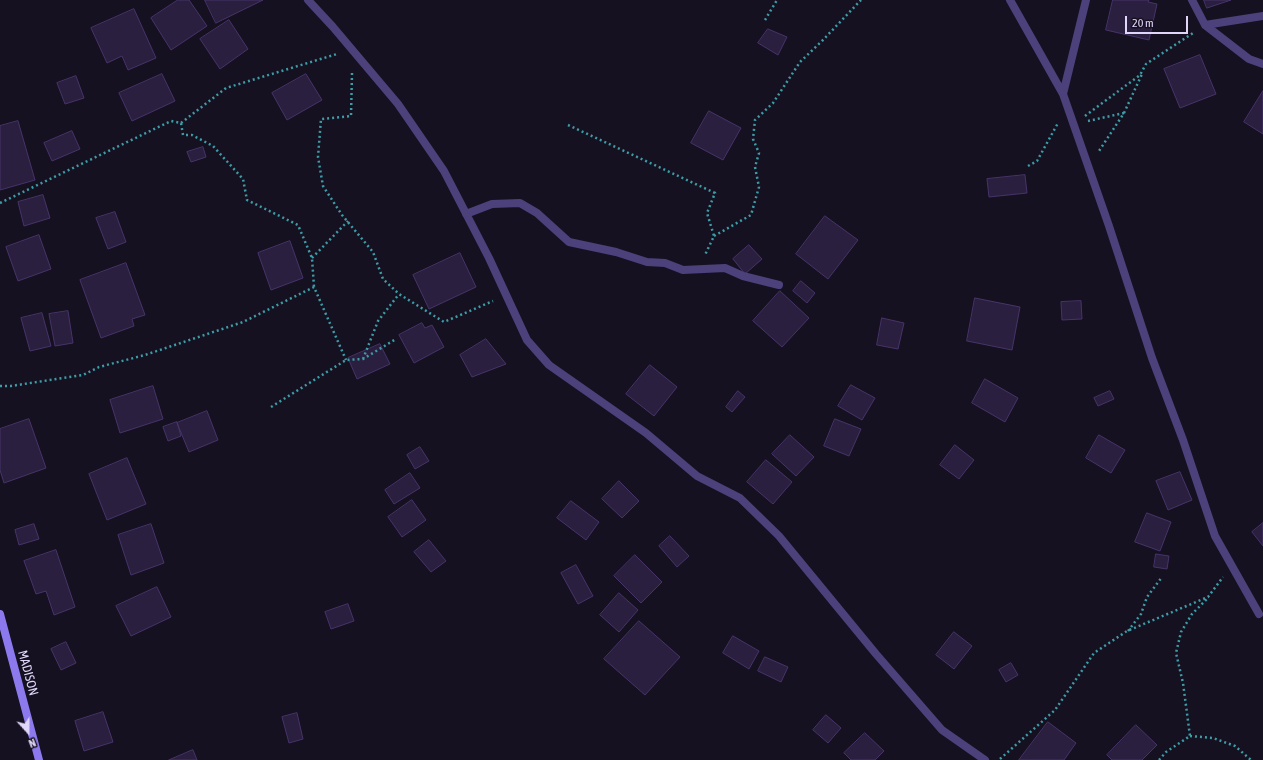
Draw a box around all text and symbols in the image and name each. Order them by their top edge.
scale bar [1127,8,1190,34]
text: 20 m [1132,16,1154,30]
street label: MADISON [14,649,42,697]
north arrow [8,712,48,752]
text: N [27,736,37,750]

